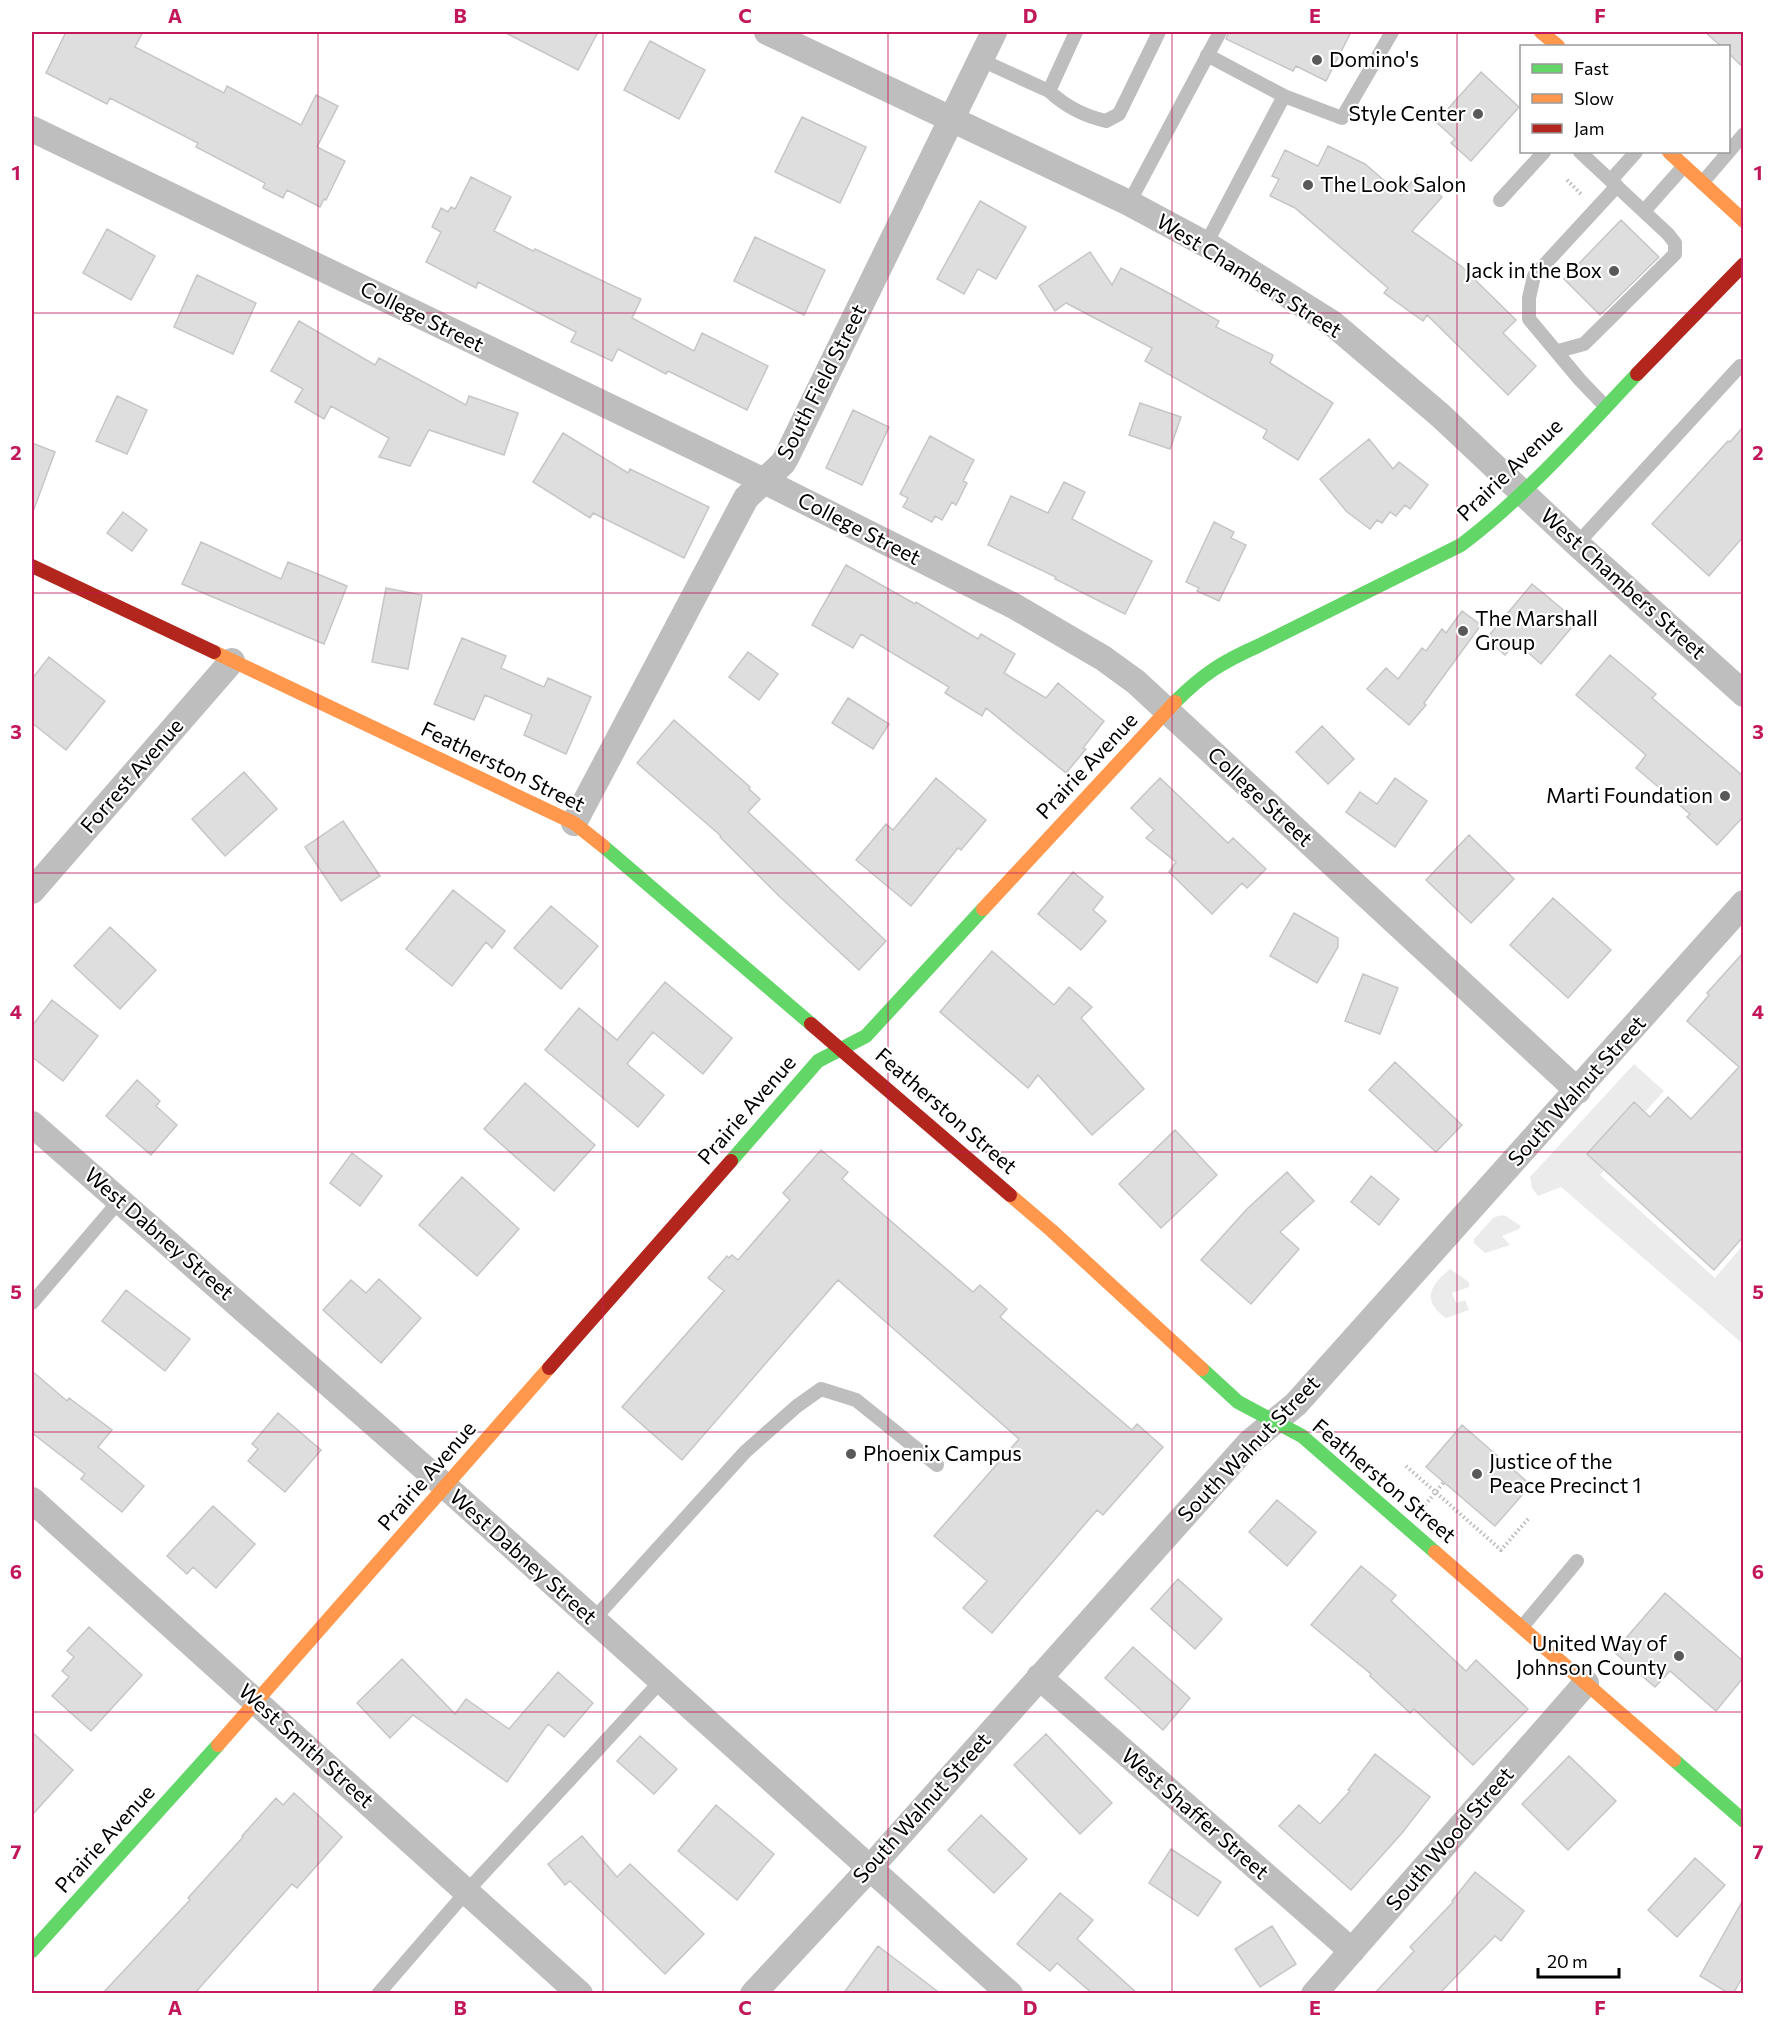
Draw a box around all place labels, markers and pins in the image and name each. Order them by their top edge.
place label: Domino's [1329,46,1419,71]
marker: Domino's [1310,53,1324,67]
place label: Style Center [1349,100,1466,125]
marker: Style Center [1471,107,1485,121]
place label: The Look Salon [1320,171,1466,196]
marker: The Look Salon [1301,178,1315,192]
place label: Jack in the Box [1465,257,1602,282]
marker: Jack in the Box [1607,264,1621,278]
place label: The Marshall Group [1475,605,1598,654]
marker: The Marshall Group [1456,624,1470,638]
place label: Marti Foundation [1546,782,1713,807]
marker: Marti Foundation [1718,789,1732,803]
place label: Phoenix Campus [863,1440,1022,1465]
marker: Phoenix Campus [844,1447,858,1461]
place label: Justice of the Peace Precinct 1 [1489,1448,1641,1497]
marker: Justice of the Peace Precinct 1 [1470,1467,1484,1481]
place label: United Way of Johnson County [1516,1630,1668,1679]
marker: United Way of Johnson County [1672,1649,1686,1663]

